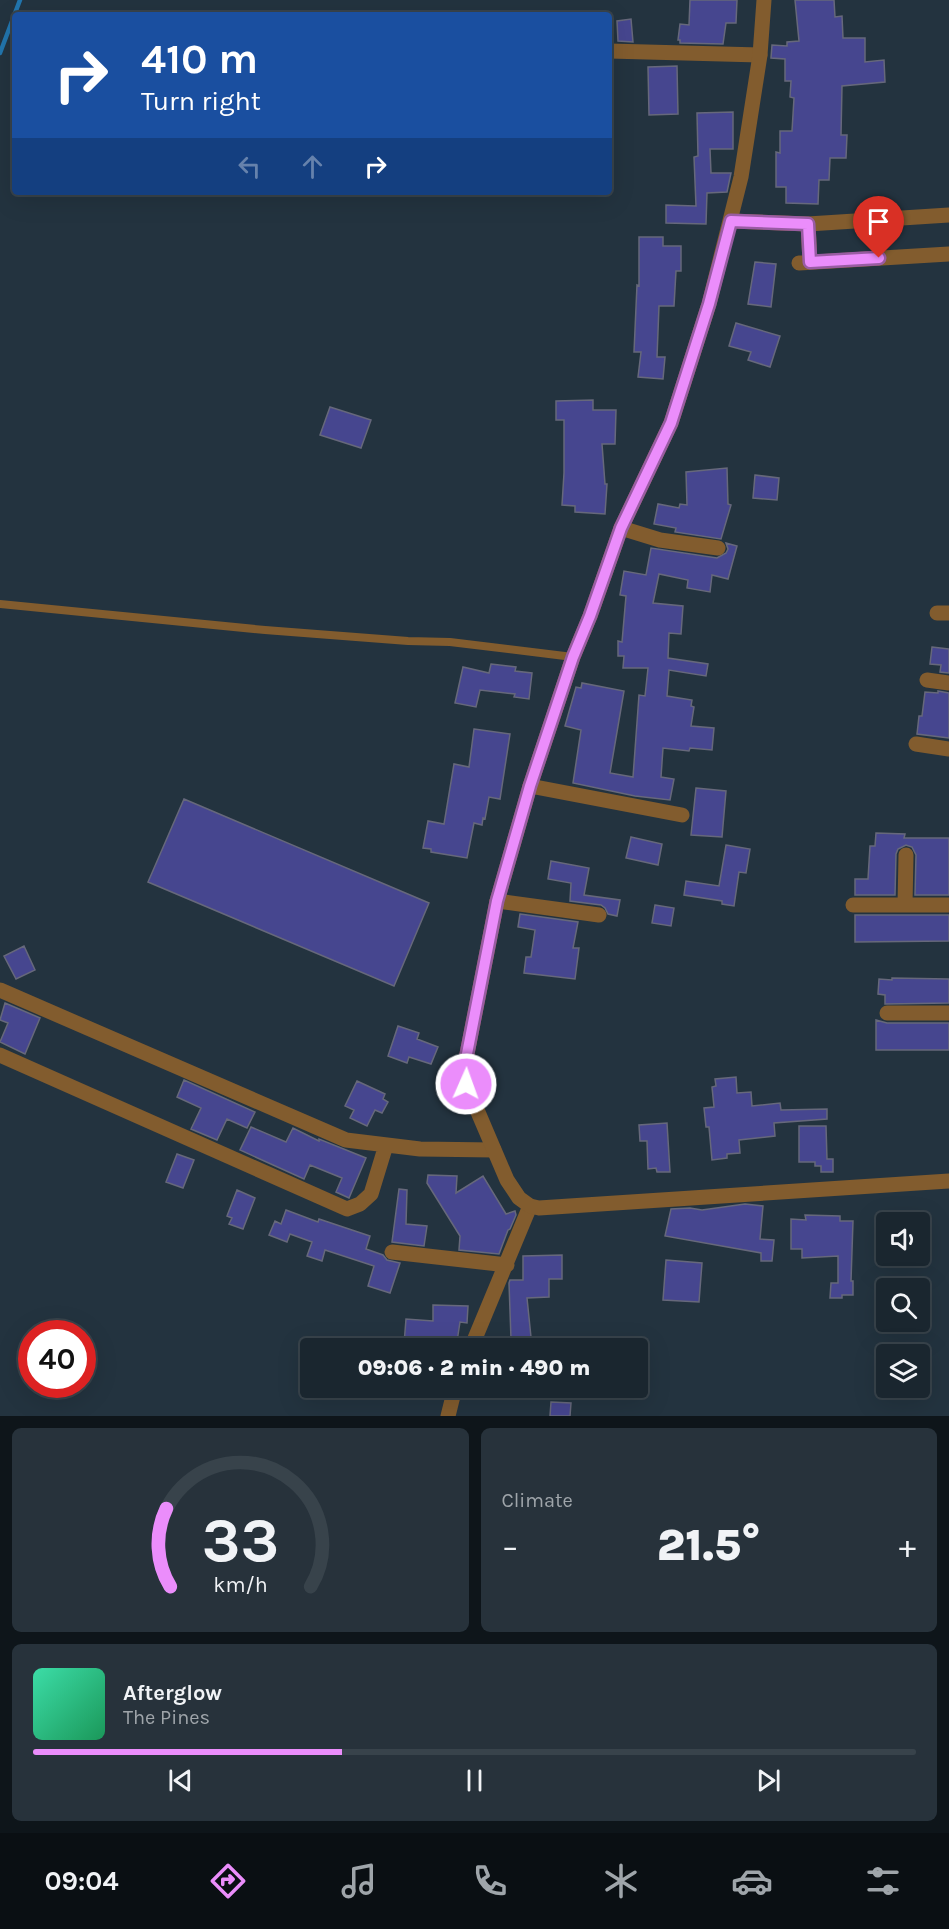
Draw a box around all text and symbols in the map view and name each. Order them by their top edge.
text: 410 m [141,34,258,84]
icon: right [42,36,120,114]
text: Turn right [141,85,261,117]
icon: left [233,150,266,183]
icon: ahead [296,150,329,183]
icon: right [359,150,392,183]
pin [853,196,904,258]
icon: arrive [862,205,895,238]
position arrow [434,1052,498,1116]
map controls [876,1212,930,1398]
button: sound [876,1212,930,1266]
button: search [876,1278,930,1332]
speed limit sign: 40 [18,1320,96,1398]
button: layers [876,1344,930,1398]
text: 09:06 · 2 min · 490 m [358,1355,590,1381]
text: Climate [502,1489,573,1512]
text: 33 [201,1504,279,1577]
text: 21.5° [657,1519,761,1571]
text: − [502,1527,519,1565]
text: + [899,1527,916,1565]
text: km/h [213,1572,267,1597]
text: Afterglow [123,1680,222,1706]
text: The Pines [123,1706,210,1729]
icon: previous [164,1764,197,1797]
icon: pause [458,1764,491,1797]
icon: next [752,1764,785,1797]
icon: directions [207,1860,249,1902]
icon: music [338,1860,380,1902]
icon: phone [469,1860,511,1902]
icon: climate [600,1860,642,1902]
icon: car [731,1860,773,1902]
icon: filters [862,1860,904,1902]
text: 09:04 [45,1865,118,1897]

